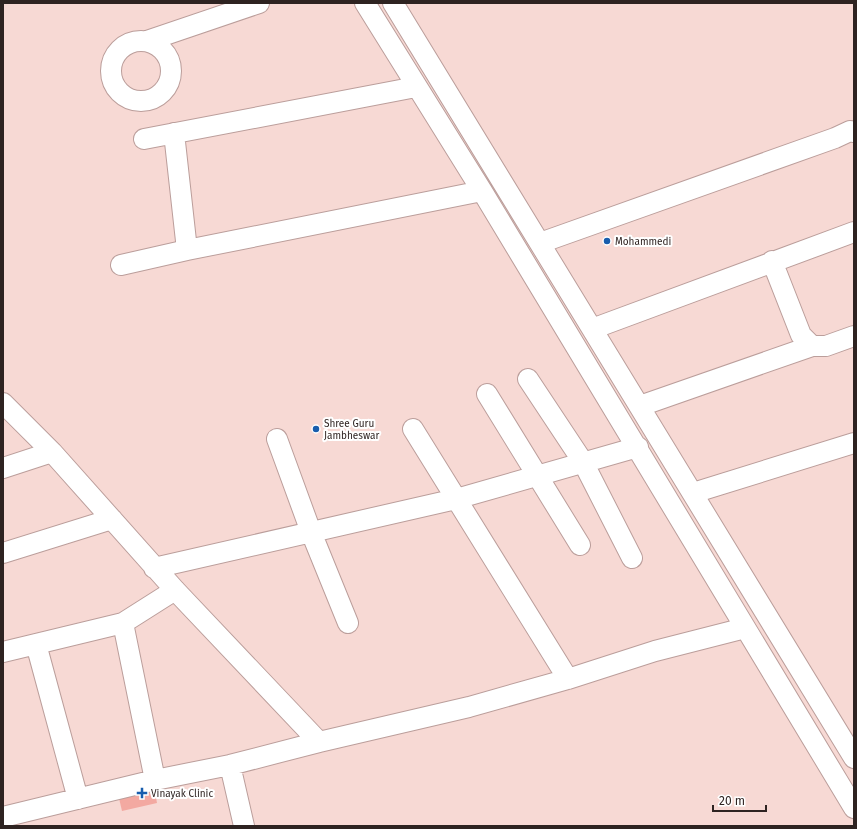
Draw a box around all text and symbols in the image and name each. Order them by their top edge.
marker: Mohammedi [602,236,612,246]
place label: Mohammedi [615,236,671,248]
place label: Shree Guru Jambheswar [324,418,379,442]
marker: Shree Guru Jambheswar [311,424,321,434]
marker: Vinayak Clinic [136,787,148,799]
scale bar [713,787,766,813]
place label: Vinayak Clinic [151,788,213,800]
text: 20 m [719,794,745,808]

